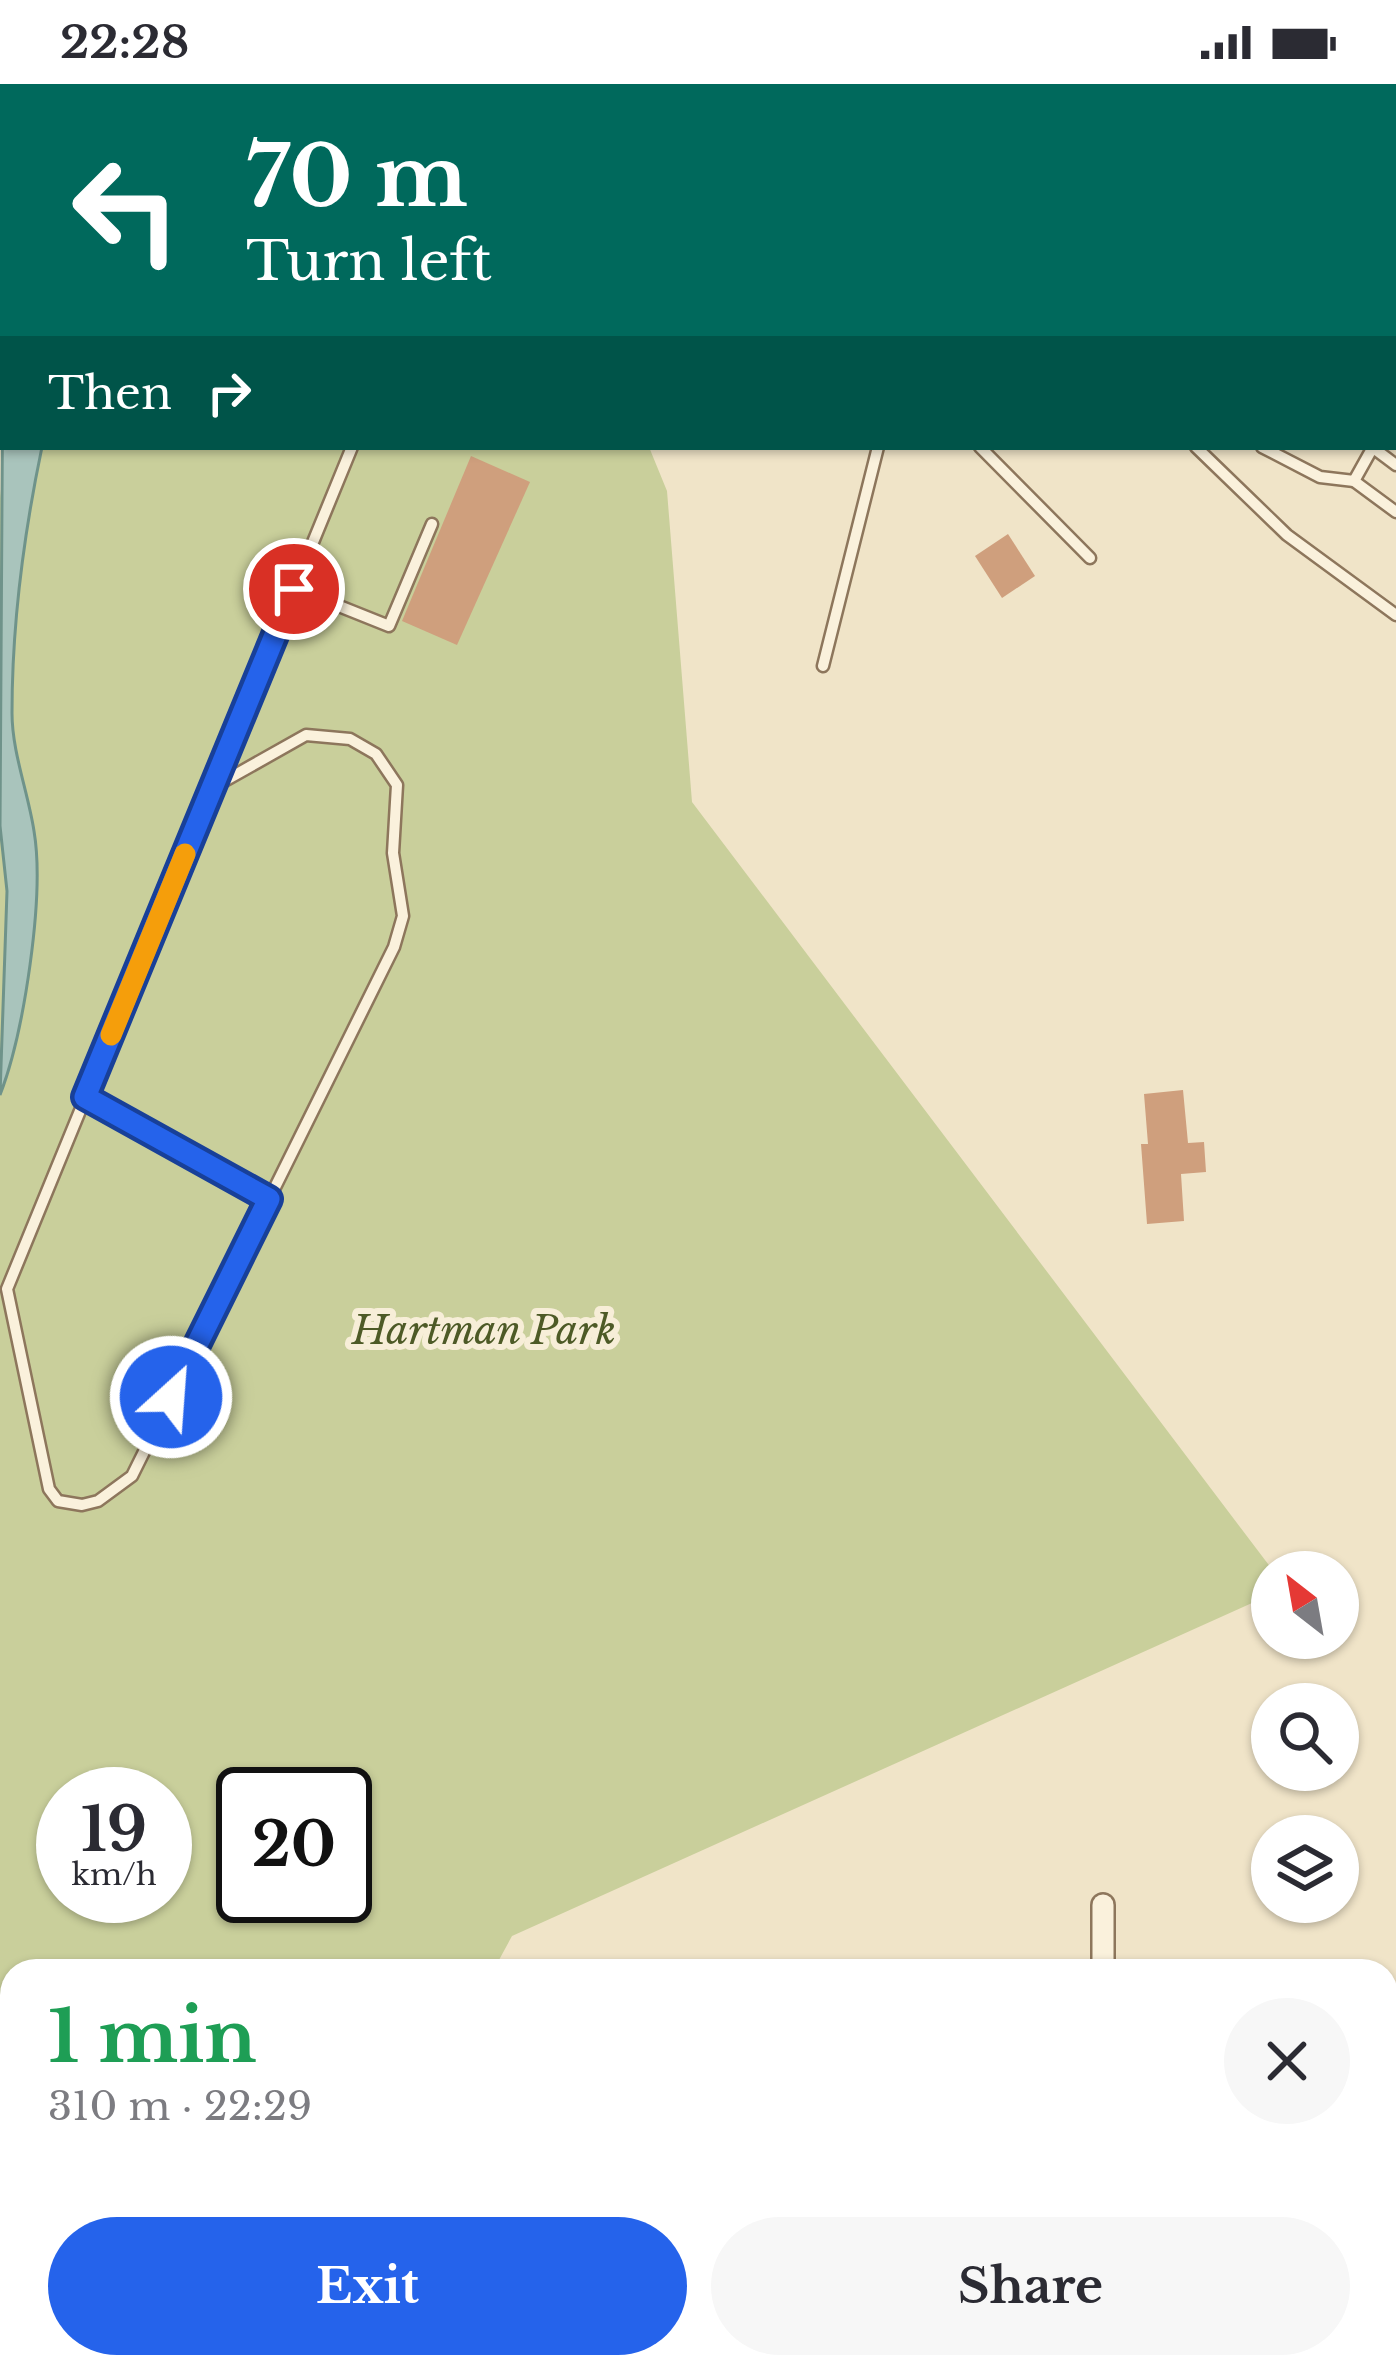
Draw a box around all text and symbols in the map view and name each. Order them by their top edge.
text: 22:28 [60,14,189,70]
text: 70 m [246,125,468,229]
icon: left [48,132,204,288]
text: Turn left [246,228,492,295]
icon: right [196,360,262,426]
text: Then [48,365,172,421]
pin [243,538,345,640]
icon: arrive [261,556,327,622]
park label: Hartman Park [350,1306,616,1355]
position arrow [108,1334,234,1460]
north arrow [1251,1551,1359,1659]
map controls [1251,1551,1359,1923]
button: search [1251,1683,1359,1791]
speed limit sign: 20 [216,1767,372,1923]
text: 19 [81,1793,147,1867]
button: layers [1251,1815,1359,1923]
text: km/h [71,1856,157,1893]
text: 1 min [48,1992,257,2081]
button: close [1224,1998,1350,2124]
text: 310 m · 22:29 [48,2082,312,2131]
button: Exit [48,2217,687,2355]
button: Share [711,2217,1350,2355]

